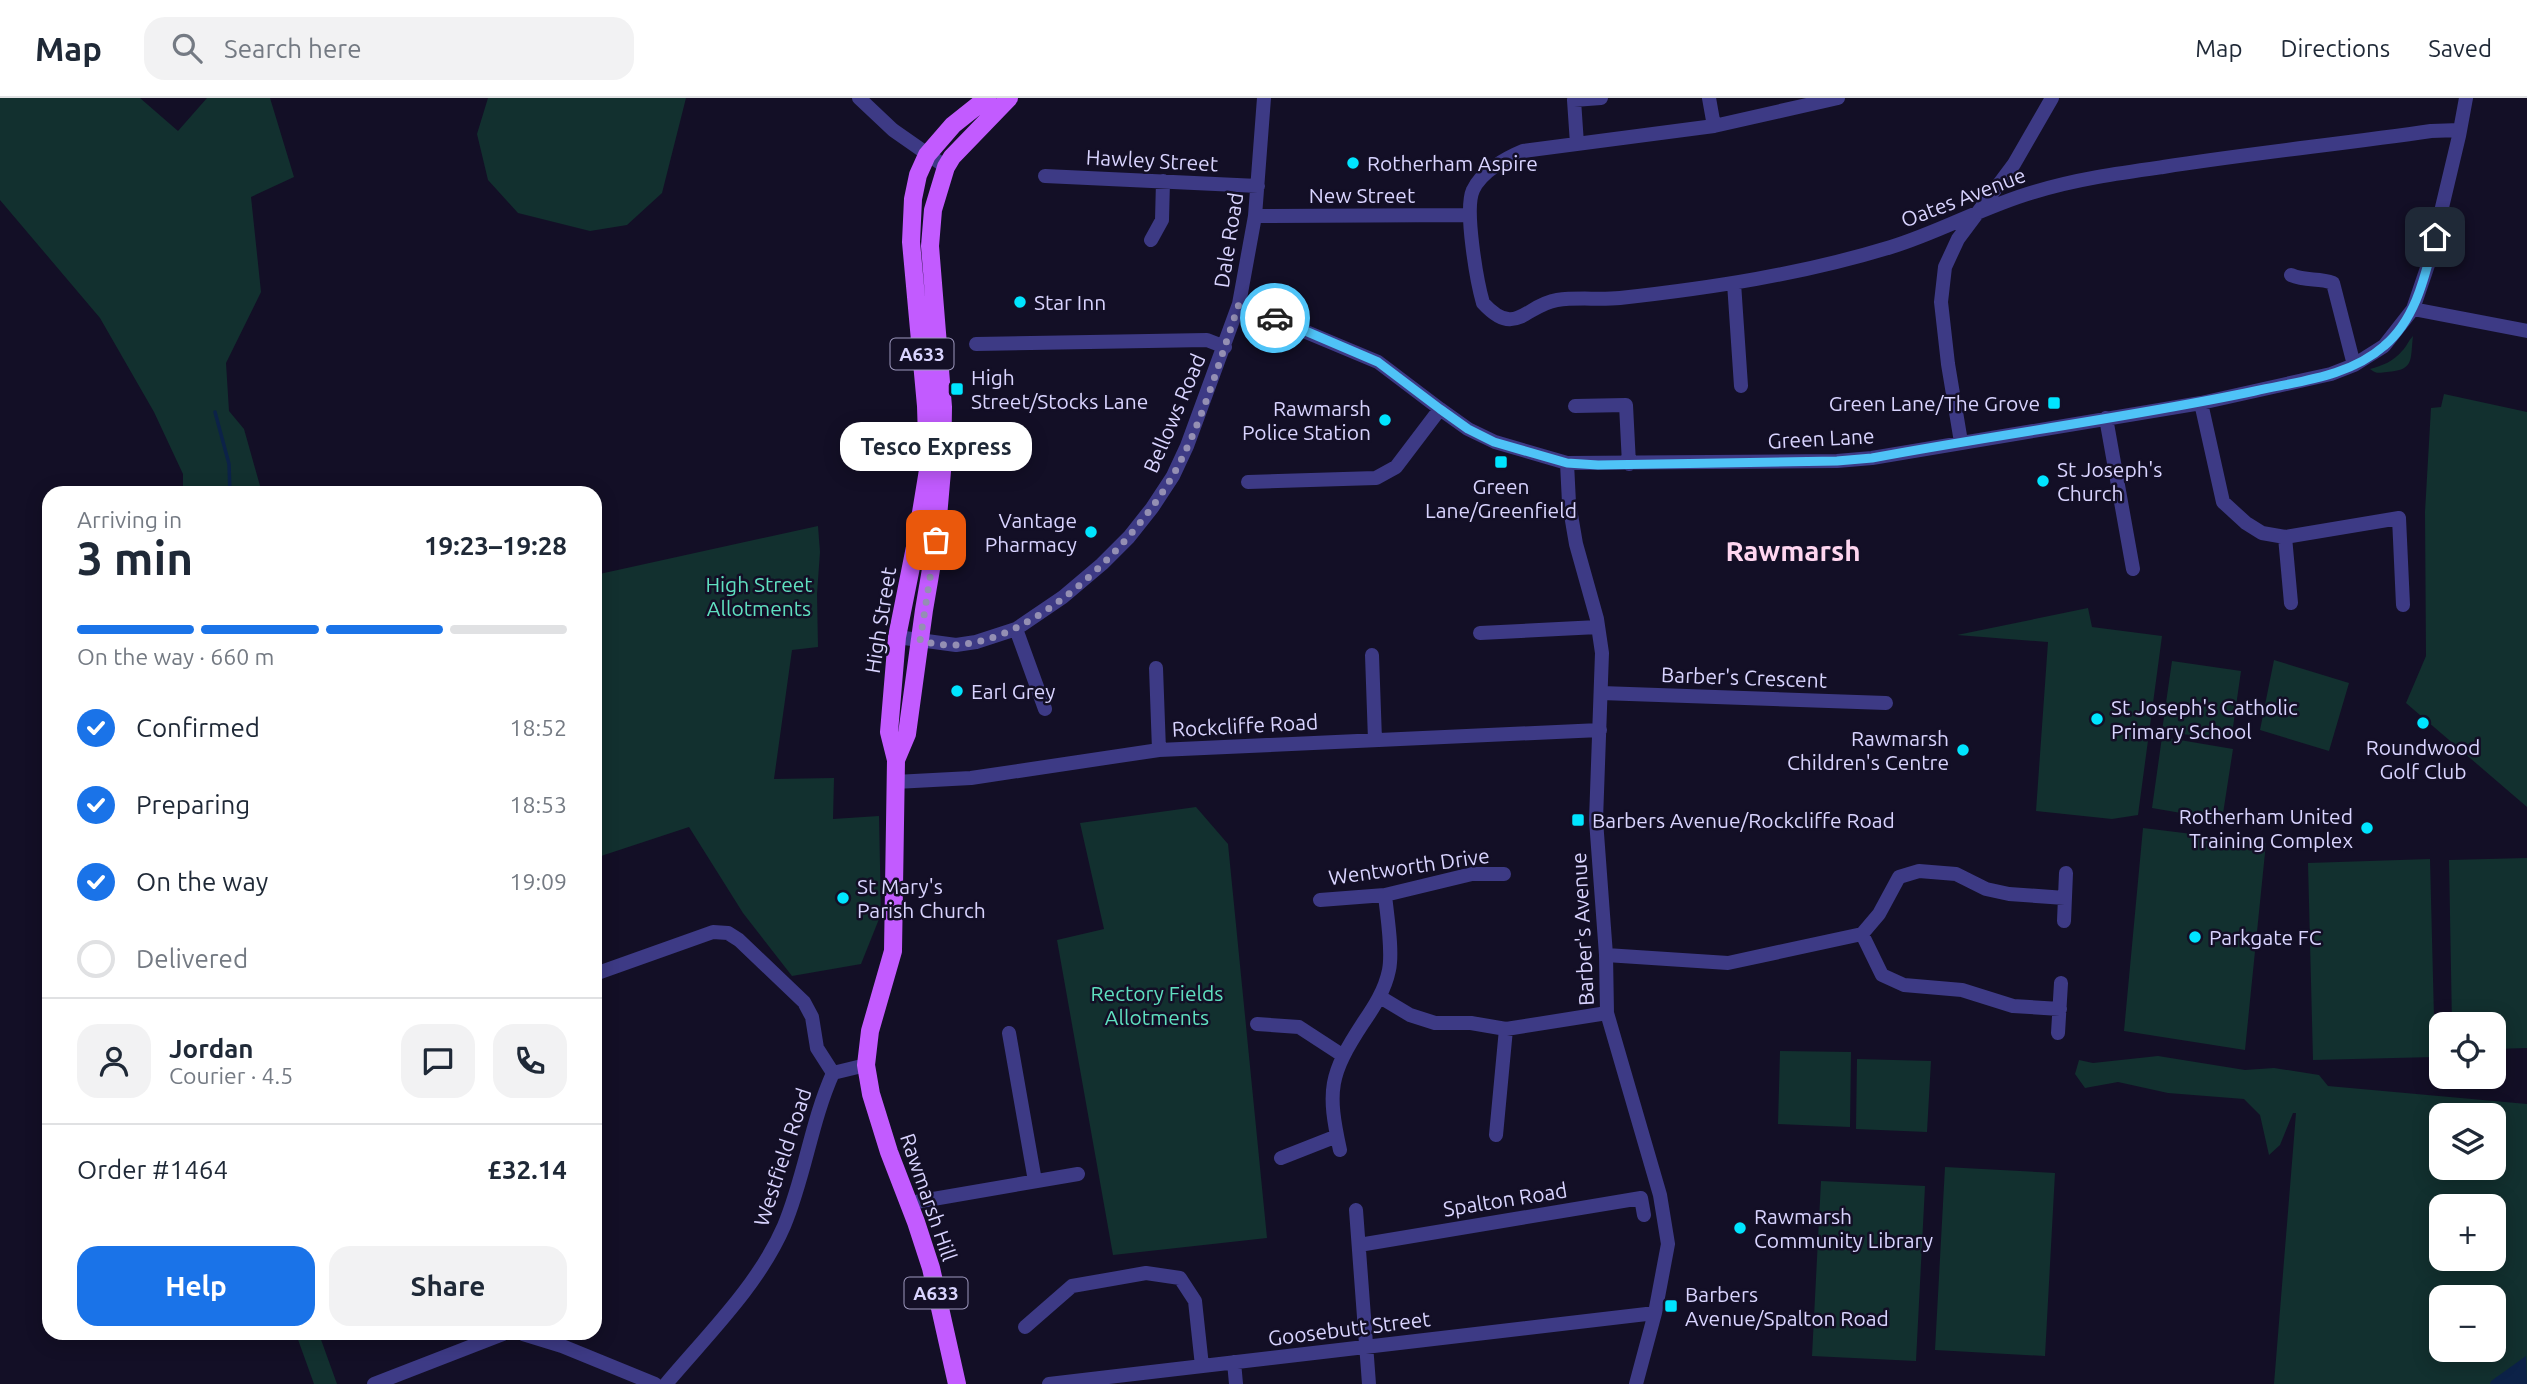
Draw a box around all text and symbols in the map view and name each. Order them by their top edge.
search box [144,17,634,80]
icon: search [168,29,206,67]
text: Map [35,30,102,67]
text: Search here [224,34,362,63]
text: Map [2195,35,2242,62]
text: Directions [2280,35,2390,62]
text: Saved [2428,35,2492,62]
street label: Hawley Street [1085,145,1219,175]
place label: Rotherham Aspire [1367,151,1538,175]
marker: Rotherham Aspire [1345,155,1361,171]
street label: Oates Avenue [1897,162,2029,232]
street label: New Street [1309,183,1415,207]
street label: Dale Road [1209,191,1247,289]
pin [2405,207,2465,267]
icon: home [2416,218,2454,256]
courier [1240,283,1310,353]
place label: Star Inn [1034,290,1106,314]
marker: Star Inn [1012,294,1028,310]
icon: car [1256,299,1294,337]
road number: A633 [890,338,954,370]
street label: Bellows Road [1138,350,1210,476]
place label: High Street/Stocks Lane [971,365,1148,413]
marker: High Street/Stocks Lane [949,381,965,397]
place label: Green Lane/The Grove [1829,391,2040,415]
marker: Green Lane/The Grove [2046,395,2062,411]
place label: Rawmarsh Police Station [1242,396,1371,444]
marker: Rawmarsh Police Station [1377,412,1393,428]
callout: Tesco Express [840,421,1032,470]
street label: Green Lane [1767,423,1875,453]
text: Tesco Express [860,434,1012,459]
marker: Green Lane/Greenfield [1493,454,1509,470]
place label: St Joseph's Church [2057,457,2162,505]
marker: St Joseph's Church [2035,473,2051,489]
place label: Green Lane/Greenfield [1425,474,1577,522]
text: Arriving in [77,507,182,532]
place label: Vantage Pharmacy [985,508,1077,556]
pin [906,510,966,570]
icon: bag [917,521,955,559]
marker: Vantage Pharmacy [1083,524,1099,540]
text: 19:23–19:28 [424,531,567,560]
text: 3 min [77,532,193,584]
district label: Rawmarsh [1725,535,1861,566]
street label: High Street [860,565,900,675]
park label: High Street Allotments [705,572,813,620]
text: On the way · 660 m [77,644,274,669]
street label: Barber's Crescent [1661,662,1827,692]
place label: Earl Grey [971,679,1055,703]
marker: Earl Grey [949,683,965,699]
place label: St Joseph's Catholic Primary School [2111,695,2298,743]
icon: check [77,709,115,747]
street label: Rockcliffe Road [1171,709,1319,741]
marker: St Joseph's Catholic Primary School [2089,711,2105,727]
text: Confirmed [136,713,260,742]
text: 18:52 [509,715,567,740]
marker: Roundwood Golf Club [2415,715,2431,731]
place label: Rawmarsh Children's Centre [1787,726,1949,774]
place label: Roundwood Golf Club [2366,735,2480,783]
marker: Rawmarsh Children's Centre [1955,742,1971,758]
icon: check [77,786,115,824]
text: Preparing [136,790,250,819]
text: 18:53 [509,792,567,817]
place label: Rotherham United Training Complex [2179,804,2353,852]
place label: Barbers Avenue/Rockcliffe Road [1592,808,1895,832]
marker: Barbers Avenue/Rockcliffe Road [1570,812,1586,828]
marker: Rotherham United Training Complex [2359,820,2375,836]
street label: Wentworth Drive [1327,843,1491,889]
street label: Barber's Avenue [1566,852,1598,1006]
icon: check [77,863,115,901]
text: On the way [136,867,268,896]
text: 19:09 [509,869,567,894]
place label: St Mary's Parish Church [857,874,986,922]
marker: St Mary's Parish Church [835,890,851,906]
place label: Parkgate FC [2209,925,2322,949]
marker: Parkgate FC [2187,929,2203,945]
text: Delivered [136,944,248,973]
park label: Rectory Fields Allotments [1091,981,1223,1029]
map controls [2429,1012,2506,1362]
button: locate [2429,1012,2506,1089]
button: person [77,1024,151,1098]
button: chat [401,1024,475,1098]
button: phone [493,1024,567,1098]
text: Jordan [169,1034,254,1063]
text: Courier · 4.5 [169,1063,293,1088]
street label: Westfield Road [748,1085,816,1229]
button: layers [2429,1103,2506,1180]
street label: Rawmarsh Hill [896,1130,962,1264]
text: Order #1464 [77,1155,228,1184]
text: £32.14 [487,1155,567,1184]
street label: Spalton Road [1441,1177,1569,1221]
button: + [2429,1194,2506,1271]
place label: Rawmarsh Community Library [1754,1204,1933,1252]
marker: Rawmarsh Community Library [1732,1220,1748,1236]
button: Help [77,1246,315,1326]
button: Share [329,1246,567,1326]
road number: A633 [904,1278,968,1308]
place label: Barbers Avenue/Spalton Road [1685,1282,1889,1330]
button: − [2429,1285,2506,1362]
marker: Barbers Avenue/Spalton Road [1663,1298,1679,1314]
street label: Goosebutt Street [1266,1306,1432,1350]

